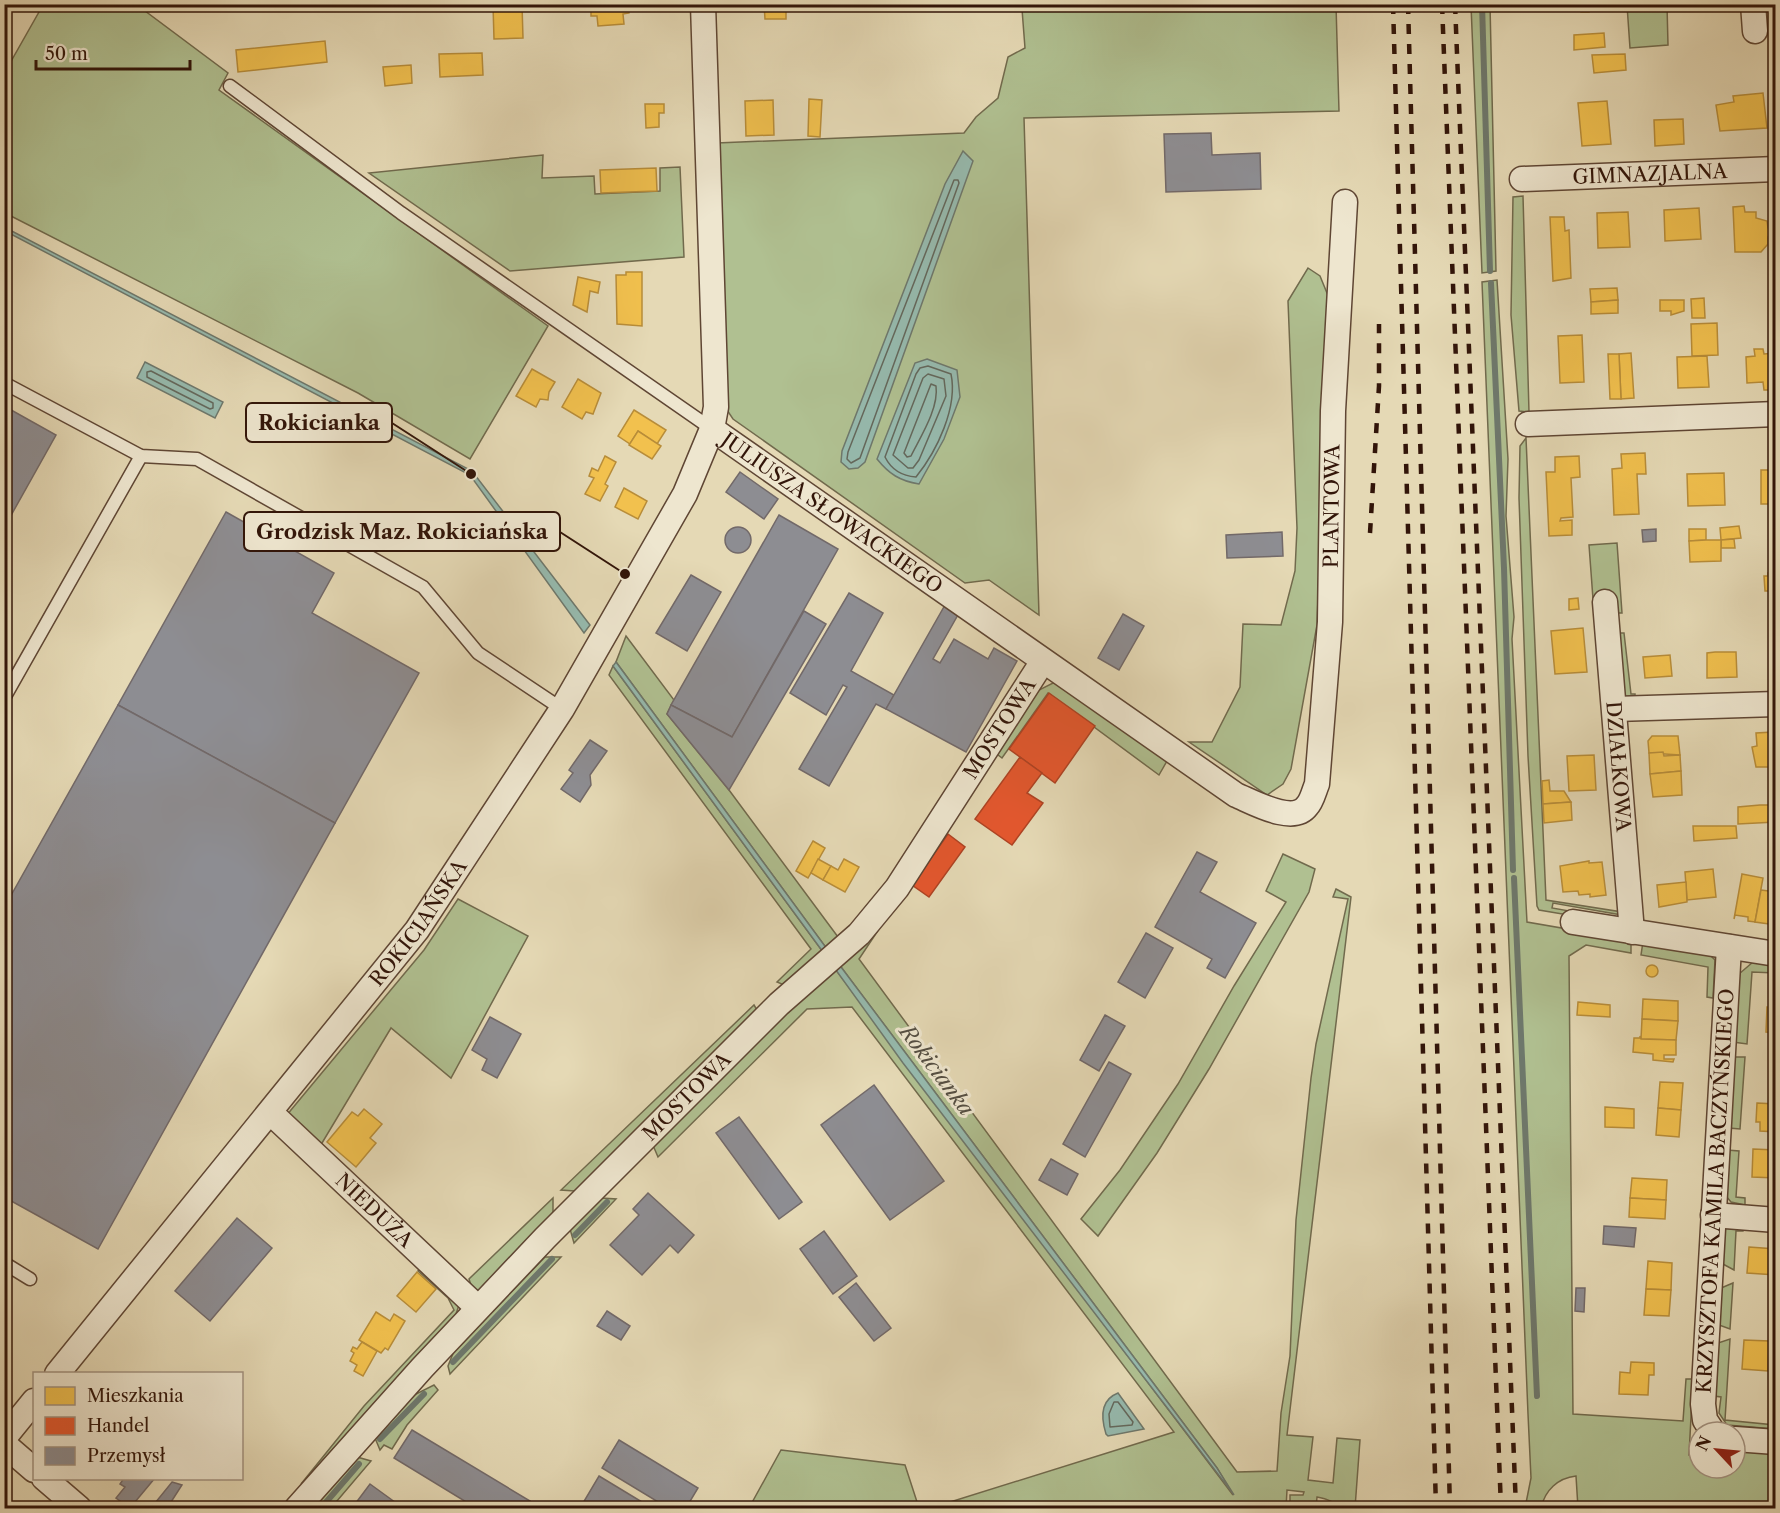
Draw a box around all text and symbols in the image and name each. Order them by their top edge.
scale bar [36,33,190,71]
text: 50 m [45,43,88,65]
street label: GIMNAZJALNA [1572,159,1729,189]
callout: Rokicianka [246,403,392,442]
text: Rokicianka [258,410,381,435]
street label: JULIUSZA SŁOWACKIEGO [714,426,947,598]
street label: PLANTOWA [1319,443,1345,568]
callout: Grodzisk Maz. Rokiciańska [244,512,560,551]
text: Grodzisk Maz. Rokiciańska [256,519,549,544]
street label: MOSTOWA [958,673,1041,783]
street label: DZIAŁKOWA [1601,700,1636,834]
street label: ROKICIAŃSKA [364,854,472,991]
street label: KRZYSZTOFA KAMILA BACZYŃSKIEGO [1692,988,1739,1394]
water label: Rokicianka [894,1018,979,1121]
street label: MOSTOWA [638,1046,737,1145]
street label: NIEDUŻA [331,1168,419,1253]
legend [33,1372,243,1480]
text: Mieszkania [87,1385,184,1407]
text: Handel [87,1415,149,1437]
north arrow [1687,1420,1747,1480]
text: N [1691,1433,1716,1454]
text: Przemysł [87,1445,166,1467]

